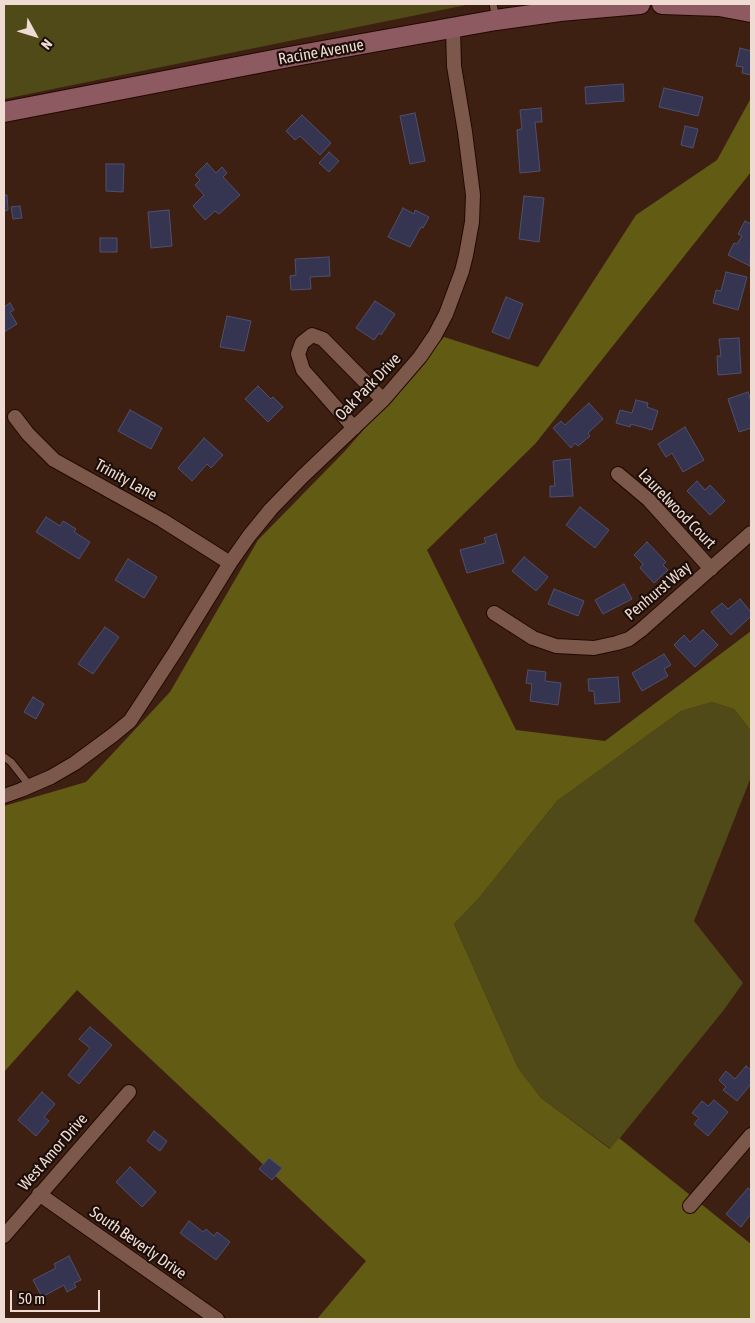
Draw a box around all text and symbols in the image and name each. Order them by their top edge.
north arrow [10,10,60,60]
street label: Racine Avenue [277,35,365,69]
text: N [38,36,55,53]
street label: Oak Park Drive [331,349,405,425]
street label: Trinity Lane [92,455,160,505]
street label: Laurelwood Court [634,465,720,553]
street label: Penhurst Way [621,558,695,624]
street label: West Amor Drive [14,1110,92,1194]
street label: South Beverly Drive [86,1203,190,1283]
scale bar [12,1280,102,1312]
text: 50 m [18,1290,45,1307]

